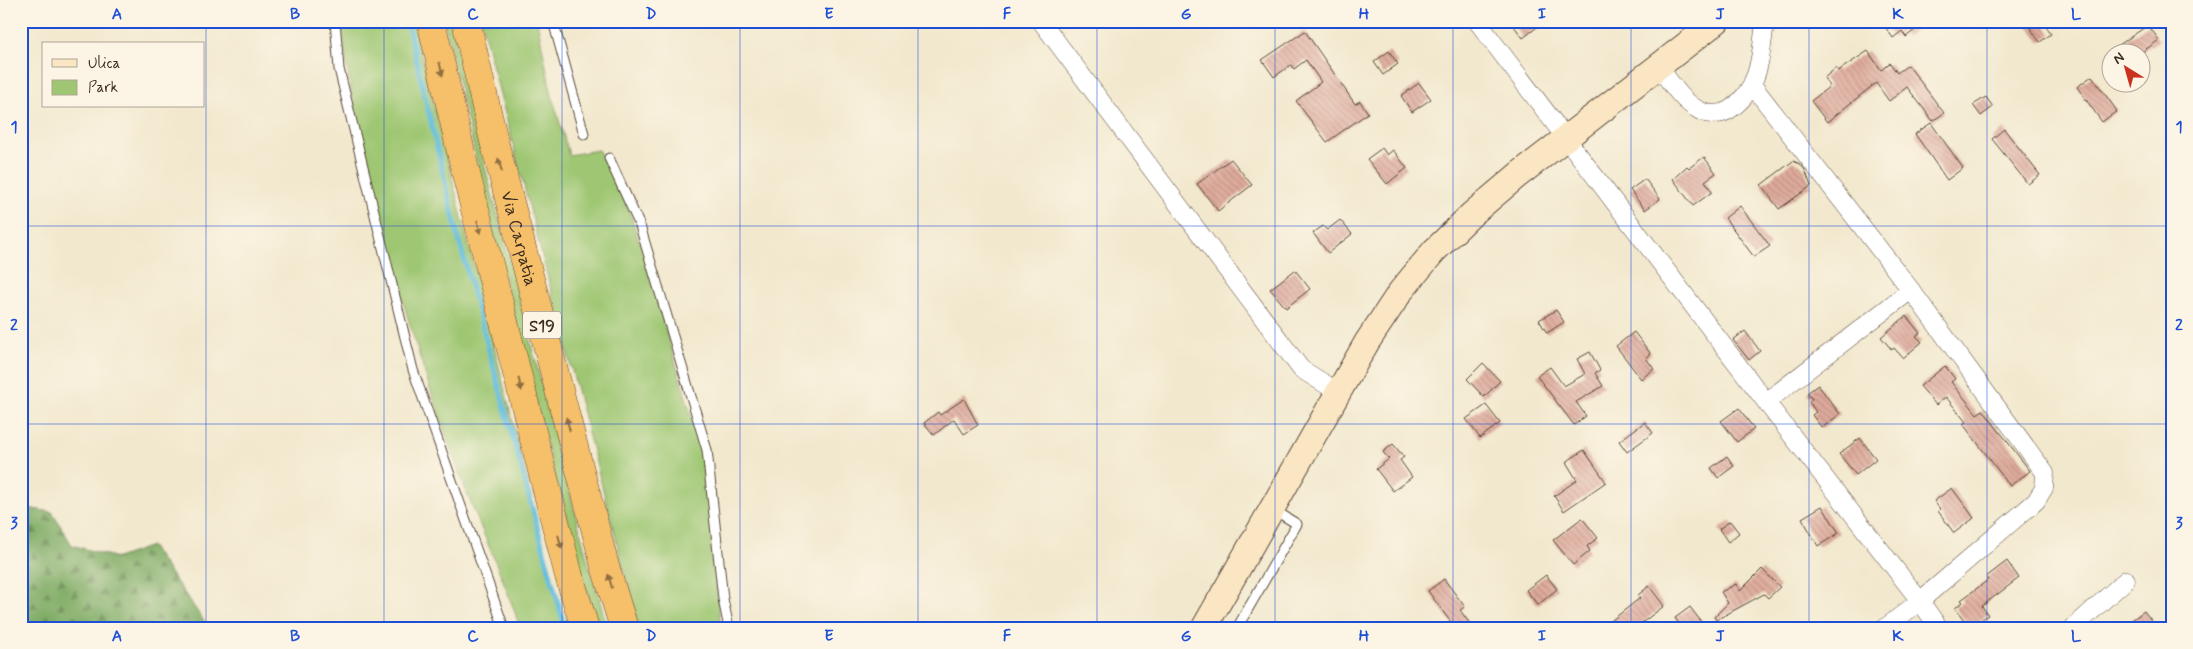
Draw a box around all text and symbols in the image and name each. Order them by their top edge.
text: A [112,4,122,25]
text: B [290,4,300,25]
text: C [467,4,479,25]
text: D [645,4,657,25]
text: E [824,4,834,25]
text: F [1003,4,1012,25]
text: G [1181,4,1192,25]
text: H [1359,4,1370,25]
text: I [1538,4,1547,25]
text: J [1715,4,1725,25]
text: K [1892,4,1904,25]
text: L [2071,4,2082,25]
legend [42,42,205,108]
north arrow [2100,42,2150,92]
text: N [2110,48,2128,68]
text: Ulica [88,54,121,74]
one-way arrow [438,61,446,77]
text: Park [88,78,118,98]
text: 1 [10,117,18,138]
text: 1 [2175,117,2183,138]
one-way arrow [496,158,504,173]
street label: Via Carpatia [495,188,542,289]
one-way arrow [475,219,483,234]
road number: S19 [523,312,561,338]
text: 2 [10,315,18,336]
text: 2 [2175,315,2183,336]
one-way arrow [516,377,524,392]
one-way arrow [564,416,572,431]
text: 3 [10,513,18,534]
text: 3 [2175,513,2183,534]
one-way arrow [556,534,564,549]
one-way arrow [605,573,613,588]
text: A [112,626,122,647]
text: B [290,626,300,647]
text: C [467,626,479,647]
text: D [645,626,657,647]
text: E [824,626,834,647]
text: F [1003,626,1012,647]
text: G [1181,626,1192,647]
text: H [1359,626,1370,647]
text: I [1538,626,1547,647]
text: J [1715,626,1725,647]
text: K [1892,626,1904,647]
text: L [2071,626,2082,647]

